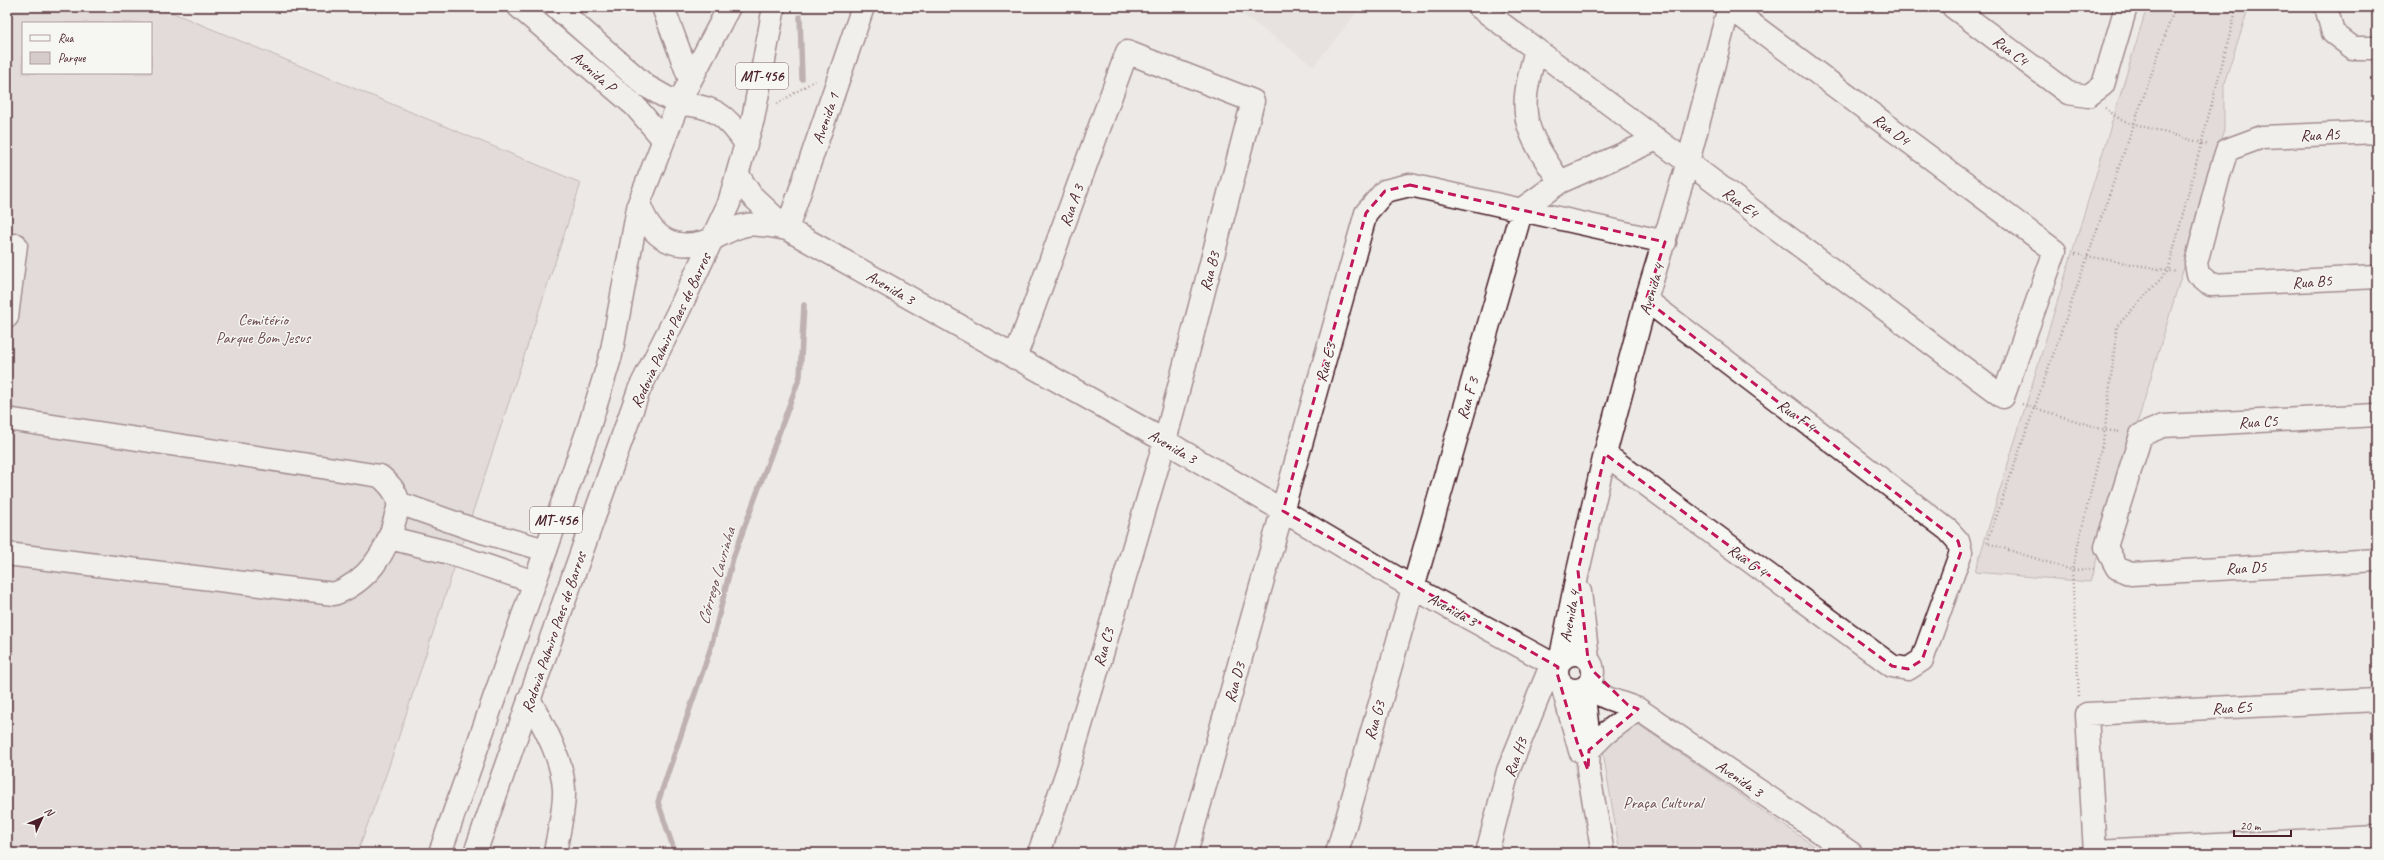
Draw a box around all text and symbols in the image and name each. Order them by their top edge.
legend [22,22,152,74]
text: Rua [58,30,75,46]
street label: Rua C4 [1989,31,2034,72]
street label: Avenida P [567,47,622,98]
text: Parque [58,50,87,66]
road number: MT-456 [736,63,788,89]
street label: Avenida 1 [808,89,844,146]
street label: Rua D4 [1869,110,1915,151]
street label: Rua A5 [2300,124,2341,146]
street label: Rua A 3 [1055,180,1089,229]
street label: Rua E4 [1718,183,1764,224]
street label: Rodovia Palmiro Paes de Barros [626,248,716,411]
street label: Rua B3 [1195,248,1225,293]
street label: Avenida 4 [1635,260,1670,317]
street label: Avenida 3 [863,266,920,311]
street label: Rua B5 [2292,271,2333,293]
park label: Cemitério Parque Bom Jesus [216,310,312,348]
street label: Rua E3 [1311,339,1341,384]
street label: Rua F 3 [1452,373,1484,422]
street label: Rua F 4 [1773,395,1821,438]
street label: Rua C5 [2238,411,2279,433]
street label: Avenida 3 [1145,425,1202,470]
road number: MT-456 [530,507,582,533]
water label: Córrego Lavrinha [693,523,741,627]
street label: Rua G 4 [1724,540,1772,583]
street label: Rodovia Palmiro Paes de Barros [517,548,591,715]
street label: Rua D5 [2225,557,2268,579]
street label: Avenida 4 [1555,587,1585,644]
street label: Avenida 3 [1425,588,1482,632]
street label: Rua C3 [1089,624,1119,669]
street label: Rua D3 [1220,658,1251,705]
street label: Rua G3 [1360,697,1391,742]
street label: Rua E5 [2212,697,2253,719]
street label: Rua H3 [1500,733,1533,780]
street label: Avenida 3 [1712,756,1768,803]
park label: Praça Cultural [1623,793,1706,813]
north arrow [22,798,62,838]
text: N [42,804,58,820]
scale bar [2234,812,2291,838]
text: 20 m [2240,818,2262,834]

